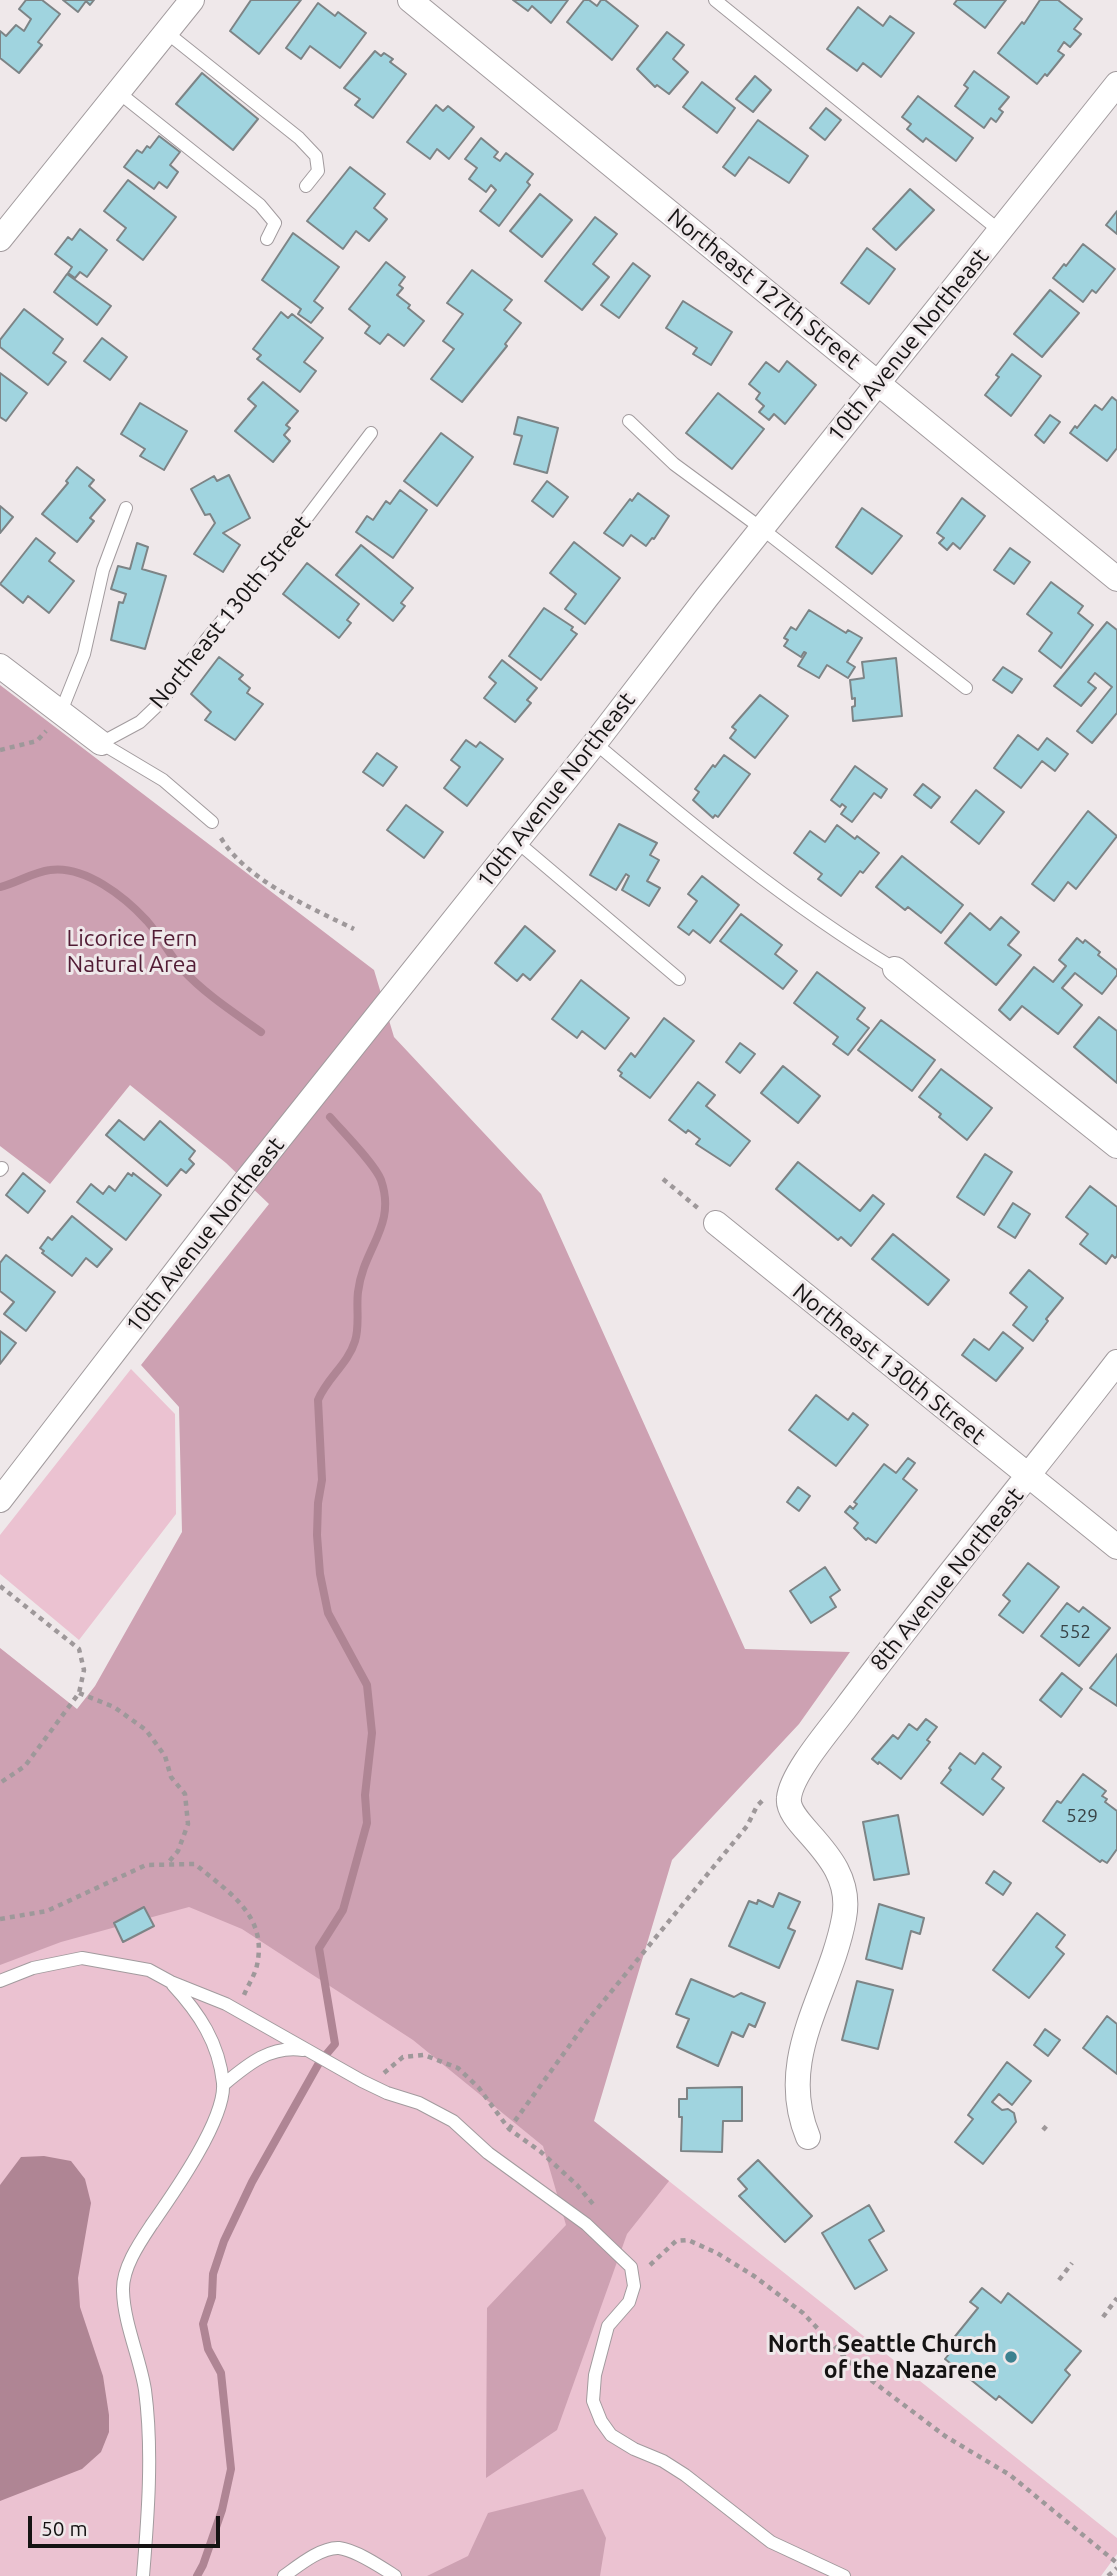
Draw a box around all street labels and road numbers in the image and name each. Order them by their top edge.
street label: Northeast 127th Street [662,203,866,375]
street label: 10th Avenue Northeast [822,243,994,447]
street label: Northeast 130th Street [144,510,316,714]
street label: 10th Avenue Northeast [471,687,641,893]
street label: 10th Avenue Northeast [120,1132,290,1338]
street label: Northeast 130th Street [787,1278,991,1450]
street label: 8th Avenue Northeast [865,1482,1029,1676]

